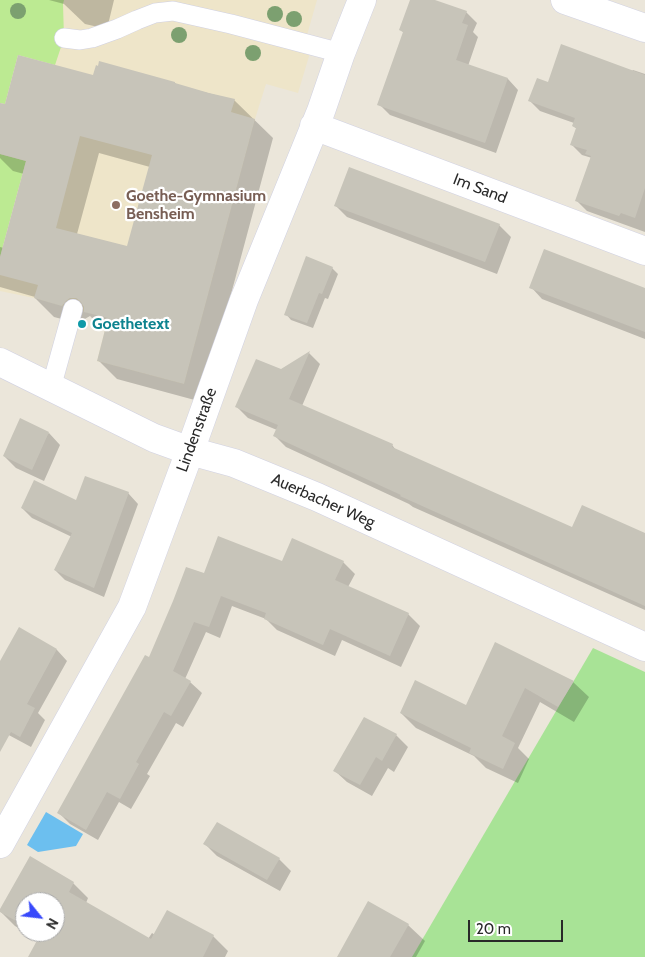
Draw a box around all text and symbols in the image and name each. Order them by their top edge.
street label: Im Sand [450,170,510,208]
place label: Goethe-Gymnasium Bensheim [126,186,266,224]
marker: Goethe-Gymnasium Bensheim [110,199,122,211]
place label: Goethetext [92,314,170,334]
marker: Goethetext [76,318,88,330]
street label: Lindenstraße [173,385,221,475]
street label: Auerbacher Weg [268,470,378,532]
north arrow [15,892,65,942]
scale bar [470,910,565,942]
text: N [42,915,63,932]
text: 20 m [476,920,511,938]

